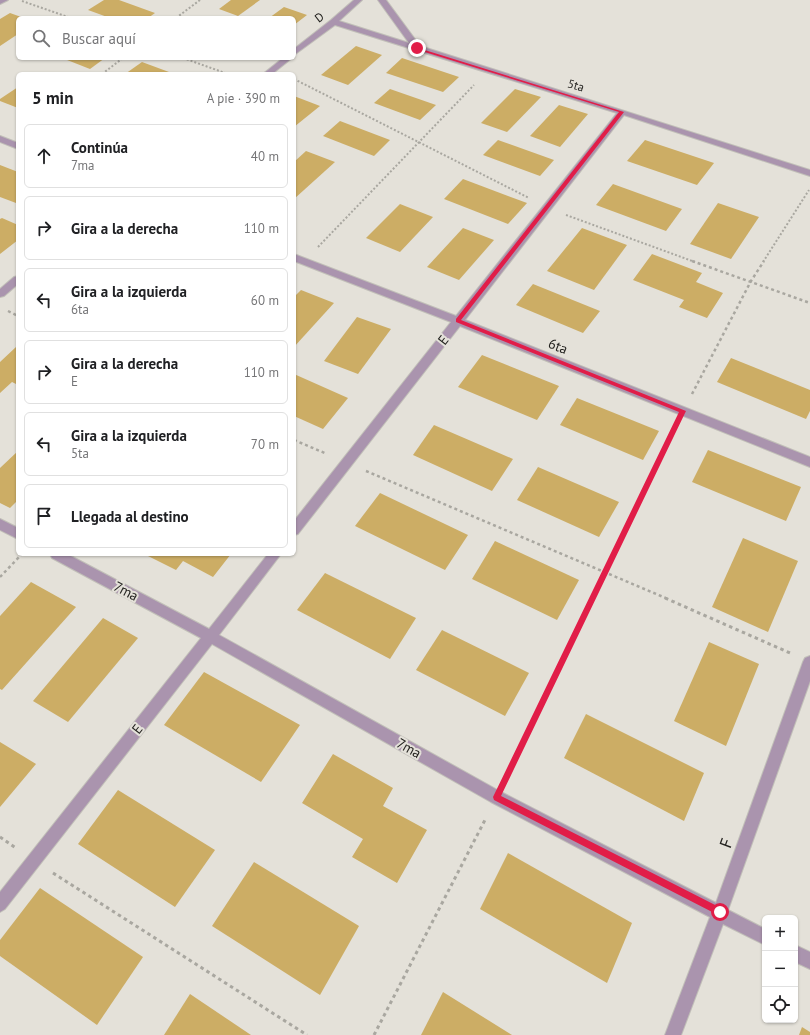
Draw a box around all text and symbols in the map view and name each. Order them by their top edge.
street label: D [311,9,327,25]
search box [16,16,296,60]
icon: search [30,27,52,49]
text: Buscar aquí [62,29,136,48]
route end [408,39,426,57]
street label: 5ta [566,75,586,95]
text: 5 min [32,87,73,109]
text: A pie · 390 m [207,90,280,107]
text: Continúa [71,138,128,157]
icon: ahead [33,145,55,167]
text: 40 m [251,148,279,165]
text: 7ma [71,157,95,174]
icon: right [33,217,55,239]
text: Gira a la derecha [71,219,178,238]
text: 110 m [244,220,279,237]
text: Gira a la izquierda [71,282,187,301]
icon: left [33,289,55,311]
text: 60 m [251,292,279,309]
text: 6ta [71,301,89,318]
street label: E [434,331,452,349]
street label: 6ta [546,334,570,358]
text: Gira a la derecha [71,354,178,373]
icon: right [33,361,55,383]
text: 110 m [244,364,279,381]
text: E [71,373,78,390]
text: Gira a la izquierda [71,426,187,445]
icon: left [33,433,55,455]
text: 70 m [251,436,279,453]
text: 5ta [71,445,89,462]
icon: arrive [33,505,55,527]
text: Llegada al destino [71,507,189,526]
street label: 7ma [111,577,141,605]
street label: E [128,720,146,738]
street label: 7ma [394,734,424,762]
street label: F [714,835,738,851]
route start [711,903,729,921]
map controls [762,915,798,1023]
button: + [762,915,798,951]
button: − [762,951,798,987]
button: locate [762,987,798,1023]

